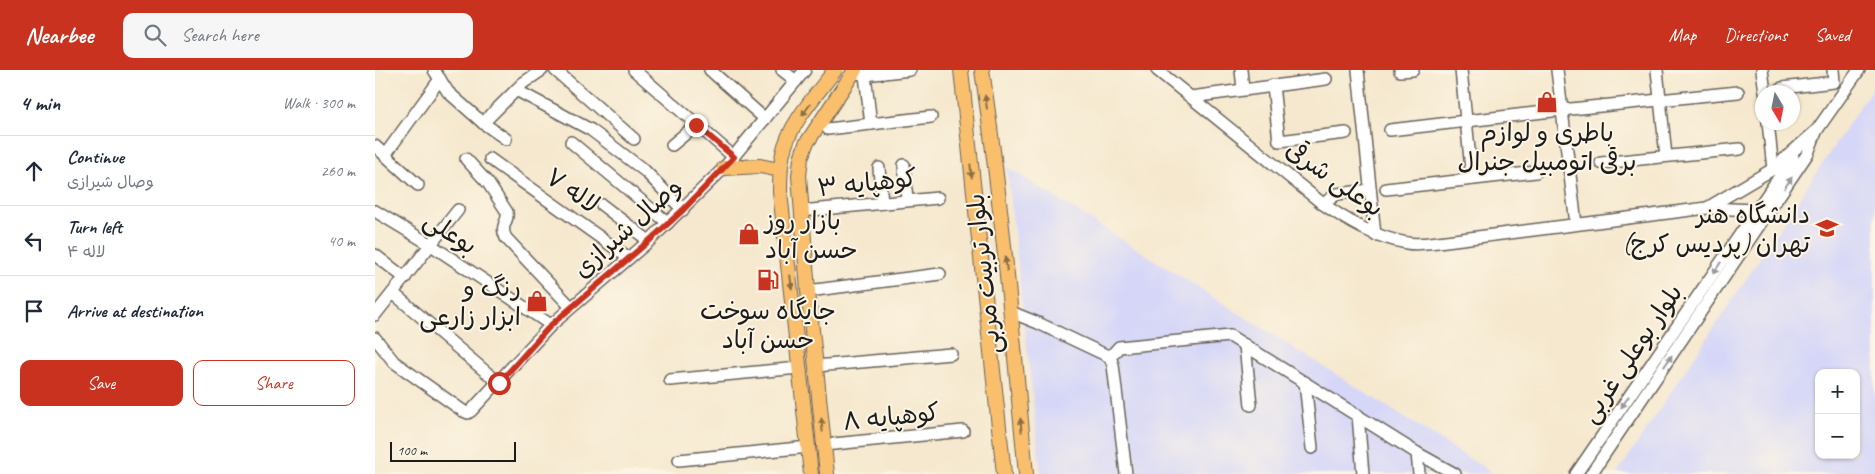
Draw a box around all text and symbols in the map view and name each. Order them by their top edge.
search box [123,13,473,58]
text: Nearbee [25,20,93,50]
icon: search [141,21,169,49]
text: Search here [181,23,259,47]
text: Map [1669,24,1696,46]
text: Directions [1724,24,1787,46]
text: Saved [1815,24,1850,46]
north arrow [1755,85,1800,130]
shop icon: باطری و لوازم برقی اتومبیل جنرال [1534,89,1560,115]
text: 4 min [20,90,60,116]
text: Walk · 300 m [283,93,355,113]
one-way arrow [982,94,990,110]
one-way arrow [801,103,811,117]
route end [685,114,708,137]
place label: باطری و لوازم برقی اتومبیل جنرال [1457,117,1637,178]
street label: بوعلی شرقی [1279,133,1390,224]
text: Continue [67,145,124,169]
icon: ahead [20,157,48,185]
text: 260 m [321,161,355,181]
street label: لاله ۷ [539,161,606,221]
street label: کوهپایه ۳ [816,162,919,204]
one-way arrow [967,163,975,179]
street label: وصال شیرازی [566,170,689,285]
text: وصال شیرازی [67,172,154,192]
one-way arrow [1783,176,1793,190]
street label: بلوار تربیت مربی [960,192,1008,356]
place label: دانشگاه هنر تهران (پردیس کرج) [1622,199,1811,260]
street label: بوعلی [418,204,483,262]
place label: بازار روز حسن آباد [763,205,858,266]
text: Turn left [67,215,122,239]
school or university icon: دانشگاه هنر تهران (پردیس کرج) [1814,215,1840,241]
shop icon: بازار روز حسن آباد [736,221,762,247]
icon: left [20,227,48,255]
text: 40 m [328,231,355,251]
text: لاله ۴ [67,242,105,262]
one-way arrow [1002,255,1010,271]
one-way arrow [1712,262,1721,275]
fuel station icon: جایگاه سوخت حسن آباد [755,267,781,293]
place label: رنگ و ابزار زارعی [419,272,521,333]
one-way arrow [787,275,795,291]
street label: بلوار بوعلی غربی [1574,278,1690,429]
shop icon: رنگ و ابزار زارعی [524,288,550,314]
place label: جایگاه سوخت حسن آباد [700,295,836,356]
icon: arrive [20,297,48,325]
text: Arrive at destination [67,299,203,323]
one-way arrow [1663,354,1673,368]
button: Save [20,360,183,406]
button: Share [193,360,355,406]
map controls [1815,369,1860,459]
button: + [1815,369,1860,414]
route start [488,372,511,395]
street label: کوهپایه ۸ [841,396,941,438]
one-way arrow [1620,396,1630,409]
button: − [1815,414,1860,459]
one-way arrow [818,417,826,433]
one-way arrow [1017,417,1025,433]
scale bar [390,439,516,462]
text: 100 m [397,442,427,459]

